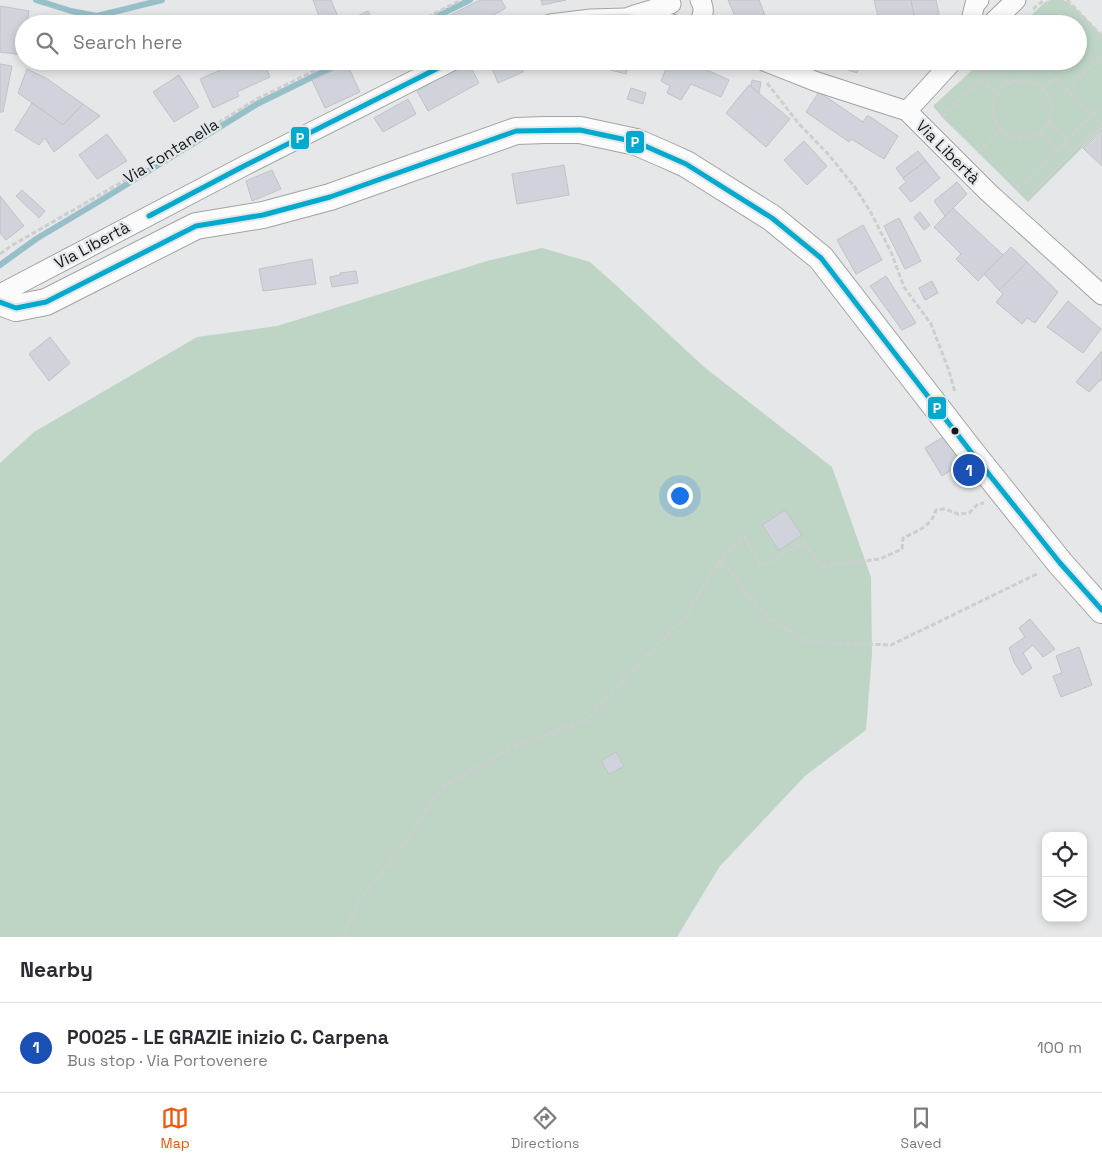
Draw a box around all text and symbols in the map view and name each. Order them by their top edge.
search box [15,15,1087,70]
icon: search [33,29,61,57]
text: Search here [73,30,183,55]
street label: Via Fontanella [120,113,222,189]
street label: Via Libertà [912,116,984,188]
line badge: P [290,126,310,150]
text: P [296,129,305,147]
line badge: P [625,130,645,154]
text: P [631,133,640,151]
street label: Via Libertà [51,216,133,274]
line badge: P [927,396,947,420]
text: P [933,399,942,417]
unlabelled marker [950,426,960,436]
pin: 1 [953,451,985,489]
your location [667,483,693,509]
map controls [1042,832,1087,922]
button: locate [1042,832,1087,877]
button: layers [1042,877,1087,922]
text: Nearby [20,956,93,983]
text: PO025 - LE GRAZIE inizio C. Carpena [67,1025,389,1050]
text: 1 [32,1037,40,1058]
text: 100 m [1037,1037,1082,1058]
text: Bus stop · Via Portovenere [67,1050,268,1071]
tab: Map [161,1104,190,1152]
tab: Directions [511,1104,579,1152]
tab: Saved [901,1104,941,1152]

